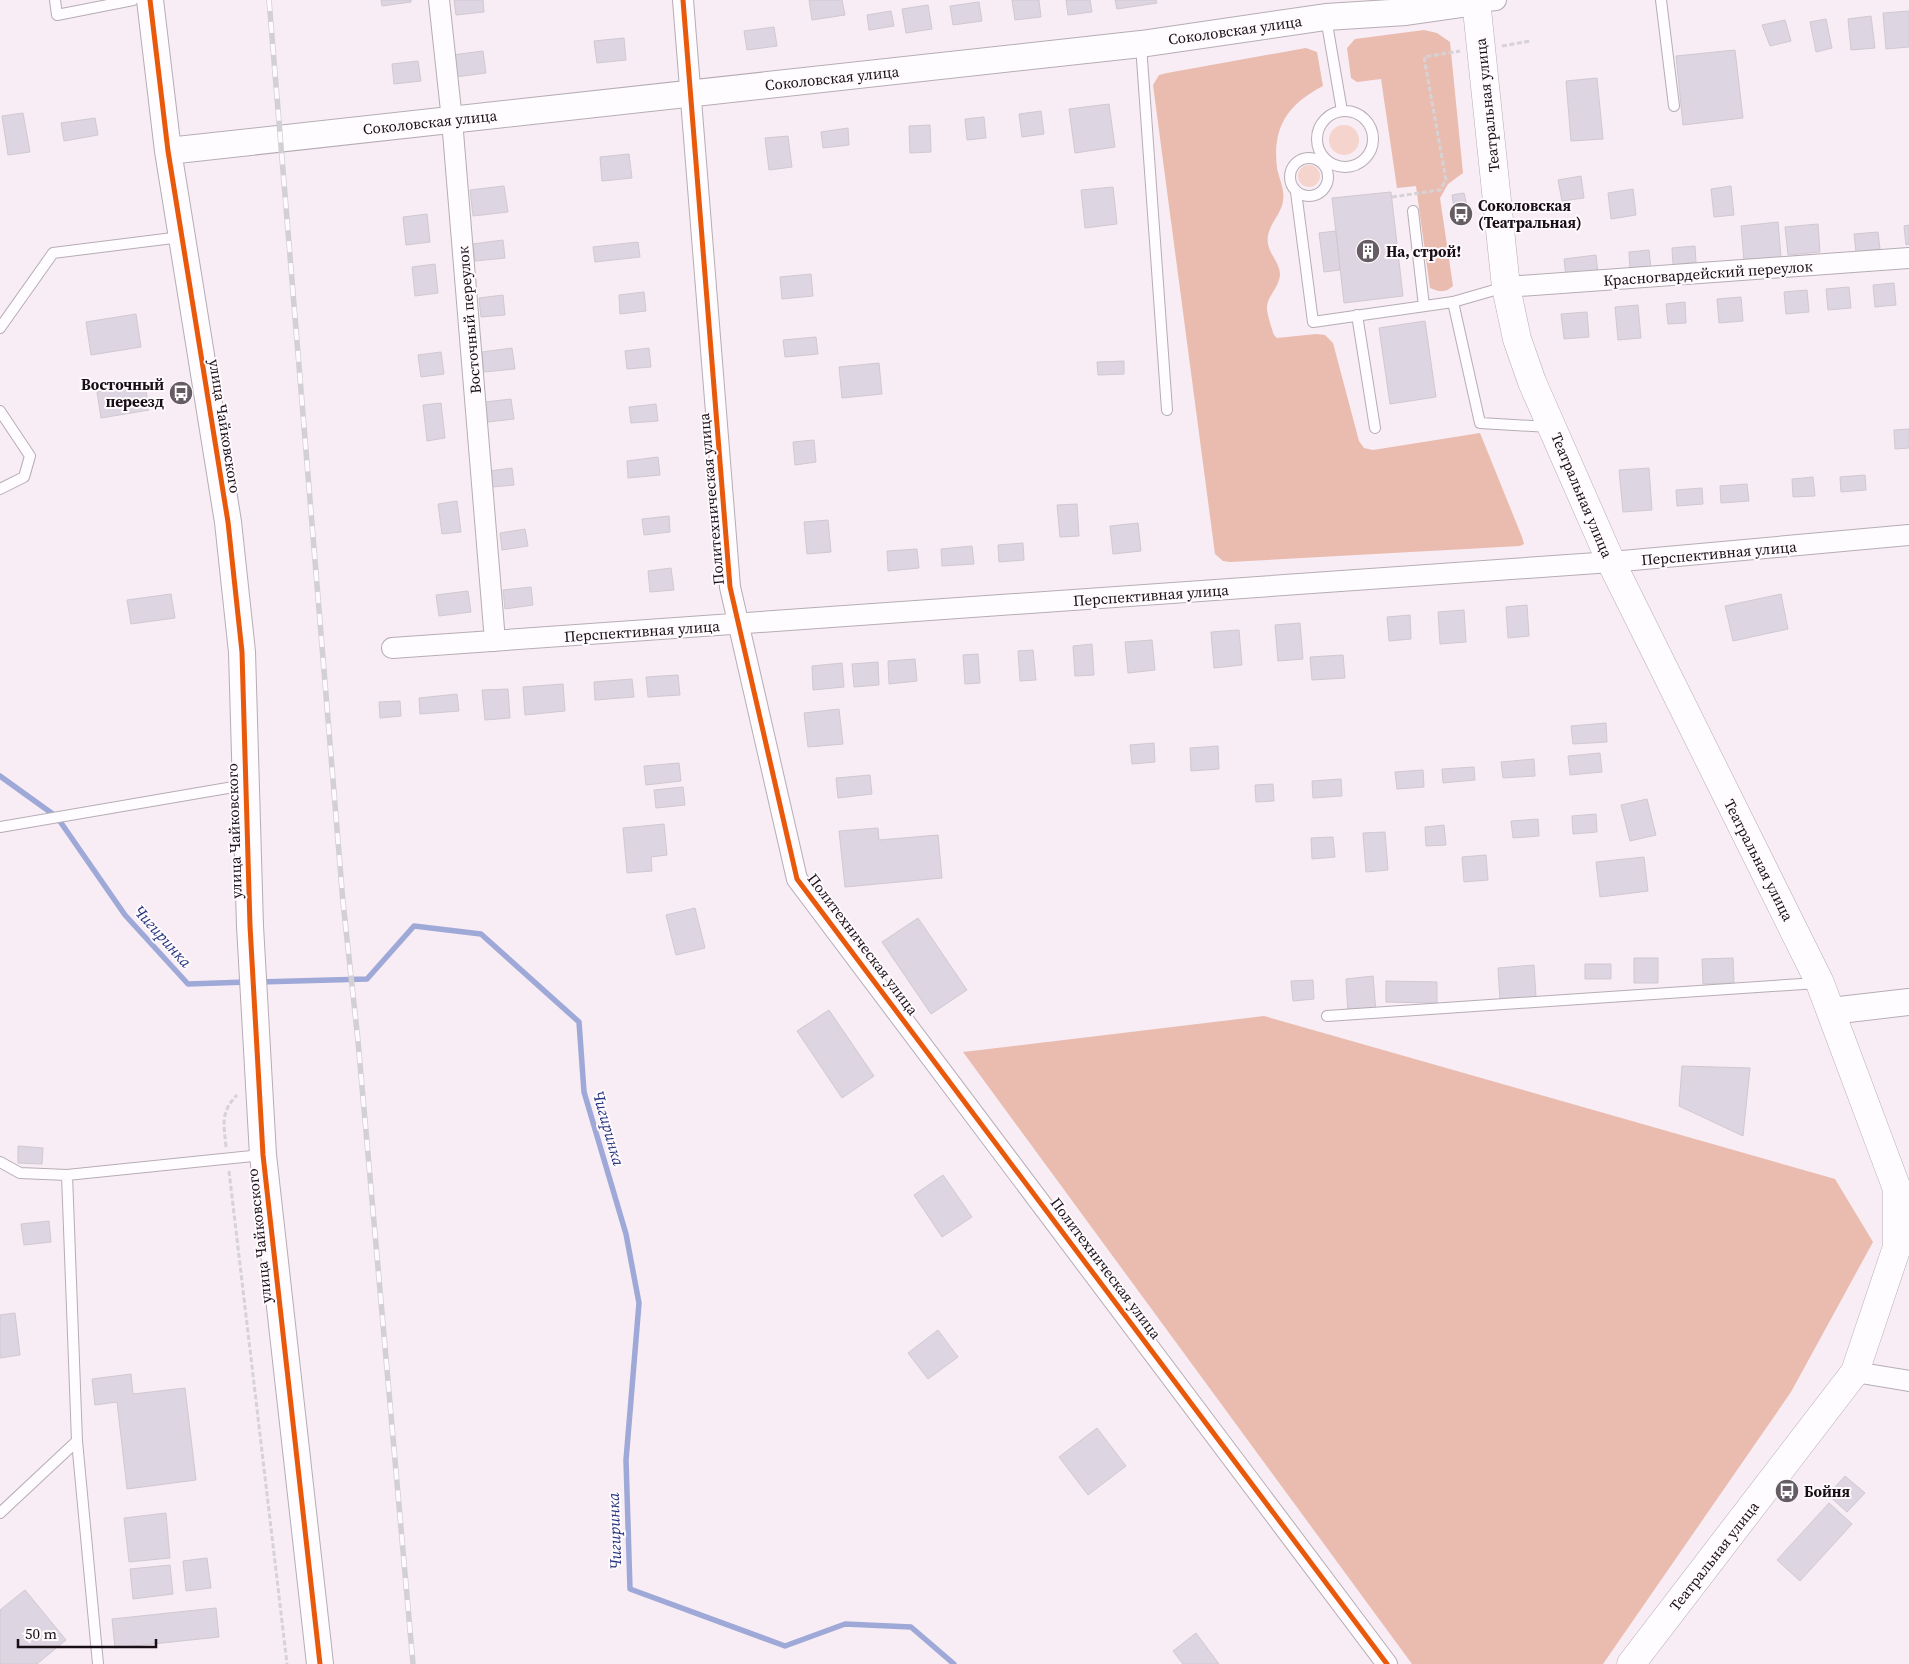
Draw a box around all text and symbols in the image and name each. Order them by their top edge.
street label: Соколовская улица [1167,10,1304,50]
street label: Театральная улица [1470,37,1504,173]
street label: Соколовская улица [764,60,901,95]
street label: Соколовская улица [362,104,499,139]
place label: Соколовская (Театральная) [1478,195,1582,233]
bus stop icon: Соколовская (Театральная) [1448,201,1474,227]
building icon: На, строй! [1355,238,1381,264]
place label: На, строй! [1386,241,1461,262]
street label: Восточный переулок [452,245,486,395]
street label: Красногвардейский переулок [1603,255,1814,291]
street label: улица Чайковского [204,357,246,495]
place label: Восточный переезд [81,374,164,412]
bus stop icon: Восточный переезд [168,380,194,406]
street label: Политехническая улица [693,412,729,586]
street label: Театральная улица [1546,429,1618,561]
street label: Перспективная улица [1640,536,1798,570]
street label: Перспективная улица [1072,579,1230,611]
street label: Перспективная улица [563,615,721,647]
street label: улица Чайковского [221,763,247,899]
street label: Театральная улица [1719,795,1799,925]
street label: Политехническая улица [803,869,924,1020]
water label: Чигиринка [129,900,197,972]
water label: Чигиринка [588,1088,630,1169]
street label: улица Чайковского [241,1167,277,1305]
street label: Политехническая улица [1046,1193,1167,1344]
bus stop icon: Бойня [1774,1478,1800,1504]
place label: Бойня [1804,1481,1850,1502]
water label: Чигиринка [602,1491,626,1570]
street label: Театральная улица [1664,1496,1764,1615]
scale bar [18,1616,155,1648]
text: 50 m [25,1623,57,1644]

